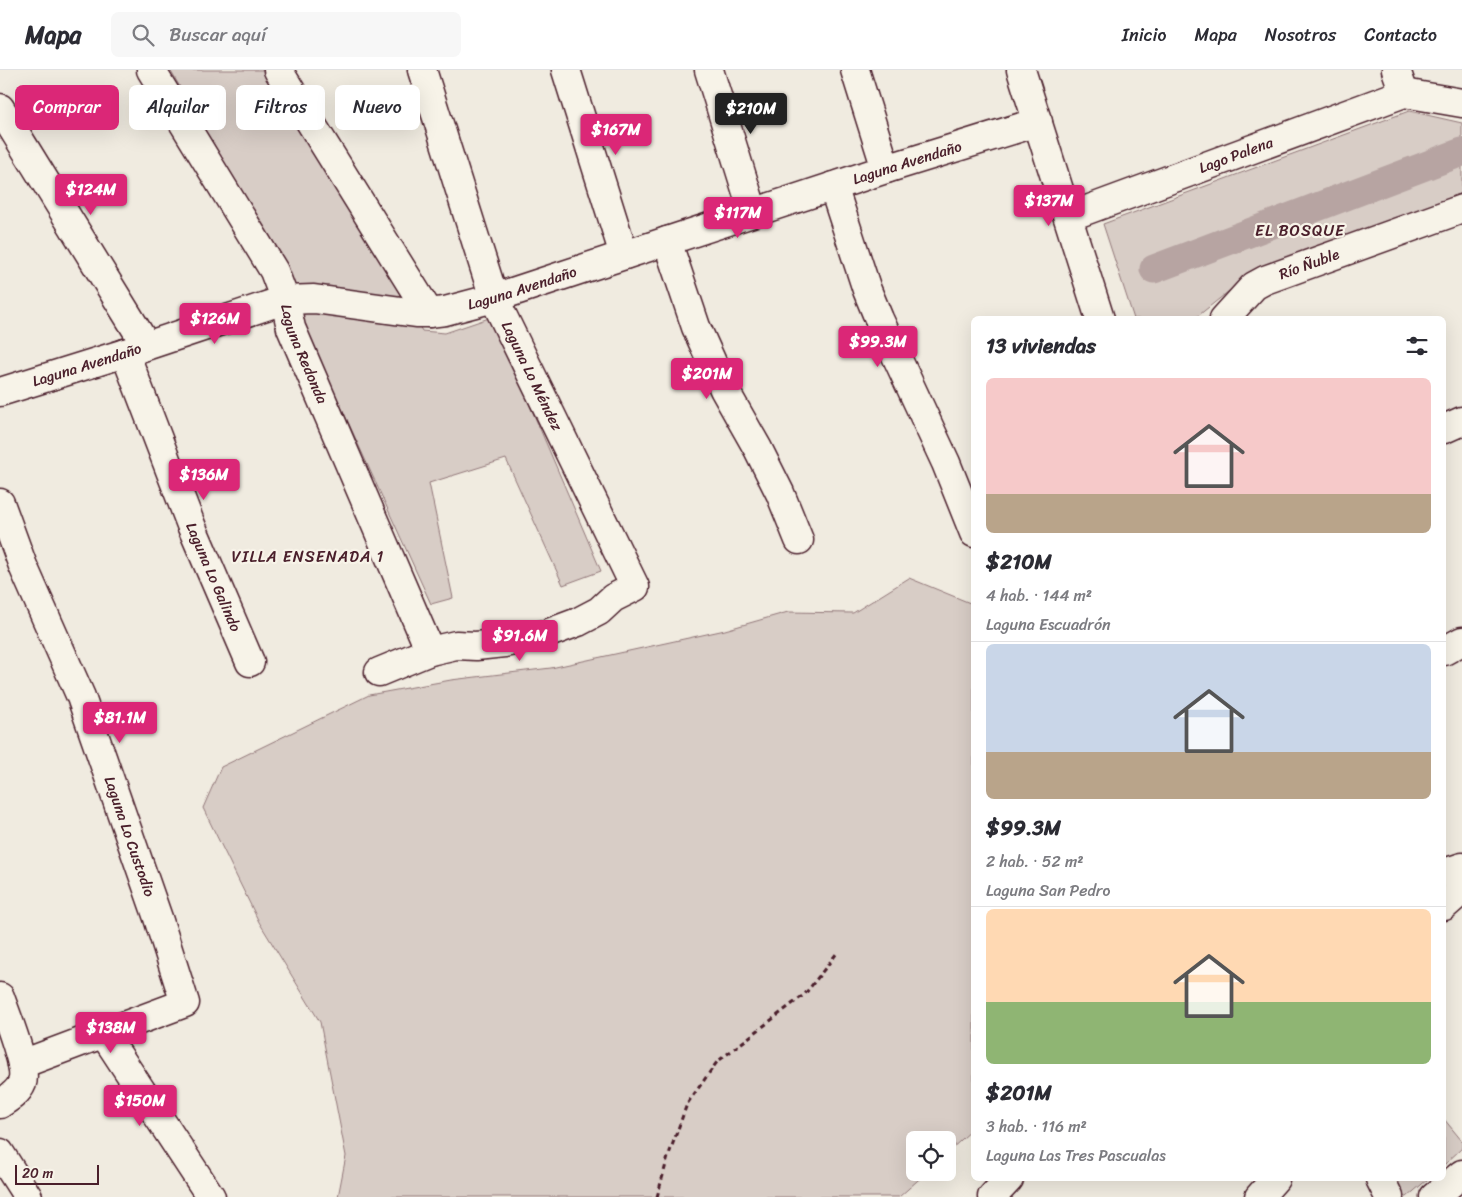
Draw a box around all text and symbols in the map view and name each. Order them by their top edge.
search box [111,12,461,57]
text: Mapa [25,14,81,56]
text: Buscar aquí [169,18,266,51]
text: Inicio [1122,19,1167,51]
text: Mapa [1195,19,1237,51]
text: Nosotros [1265,19,1336,51]
text: Contacto [1364,19,1437,51]
icon: search [129,21,157,49]
chip: Comprar [15,85,119,130]
chip: Alquilar [129,85,226,130]
chip: Filtros [236,85,325,130]
chip: Nuevo [335,85,420,130]
pin: $210M [716,92,786,135]
text: $210M [726,94,776,123]
pin: $167M [581,114,651,156]
text: $167M [592,115,640,144]
street label: Lago Palena [1195,129,1277,181]
street label: Laguna Avendaño [849,133,966,192]
pin: $124M [56,174,126,216]
text: $124M [66,175,116,204]
pin: $137M [1014,184,1084,227]
text: $137M [1025,186,1073,215]
pin: $117M [703,196,773,239]
text: $117M [715,198,761,227]
district label: EL BOSQUE [1255,216,1345,245]
street label: Río Ñuble [1275,241,1343,287]
street label: Laguna Avendaño [465,258,581,317]
pin: $126M [180,302,250,345]
street label: Laguna Redonda [273,302,335,408]
text: $126M [190,304,240,333]
street label: Laguna Lo Méndez [494,317,570,436]
pin: $99.3M [837,326,919,368]
text: $99.3M [849,327,907,356]
text: 13 viviendas [986,327,1096,365]
icon: filters [1403,332,1431,360]
street label: Laguna Avendaño [29,335,145,394]
pin: $201M [672,358,742,400]
text: $201M [682,359,732,388]
icon: home [1164,411,1254,501]
pin: $136M [169,458,239,501]
text: $136M [180,460,228,489]
street label: Laguna Lo Galindo [178,518,249,636]
district label: VILLA ENSENADA 1 [232,542,384,571]
text: $210M [986,543,1052,581]
text: 4 hab. · 144 m² [986,581,1092,610]
text: Laguna Escuadrón [986,610,1111,639]
pin: $91.6M [479,620,561,662]
text: $91.6M [493,621,547,650]
icon: home [1164,676,1254,766]
pin: $81.1M [79,702,161,744]
text: $81.1M [94,703,146,732]
street label: Laguna Lo Custodio [97,773,163,901]
text: $99.3M [986,809,1061,847]
text: 2 hab. · 52 m² [986,847,1084,876]
text: Laguna San Pedro [986,876,1110,905]
icon: home [1164,941,1254,1031]
pin: $138M [76,1012,146,1054]
text: $138M [86,1013,136,1042]
text: $201M [986,1074,1052,1112]
pin: $150M [105,1084,175,1127]
text: $150M [115,1086,165,1115]
text: 3 hab. · 116 m² [986,1112,1087,1141]
map controls [906,1131,956,1181]
button: locate [906,1131,956,1181]
text: Laguna Las Tres Pascualas [986,1141,1166,1170]
text: 20 m [22,1161,53,1186]
scale bar [15,1162,99,1185]

